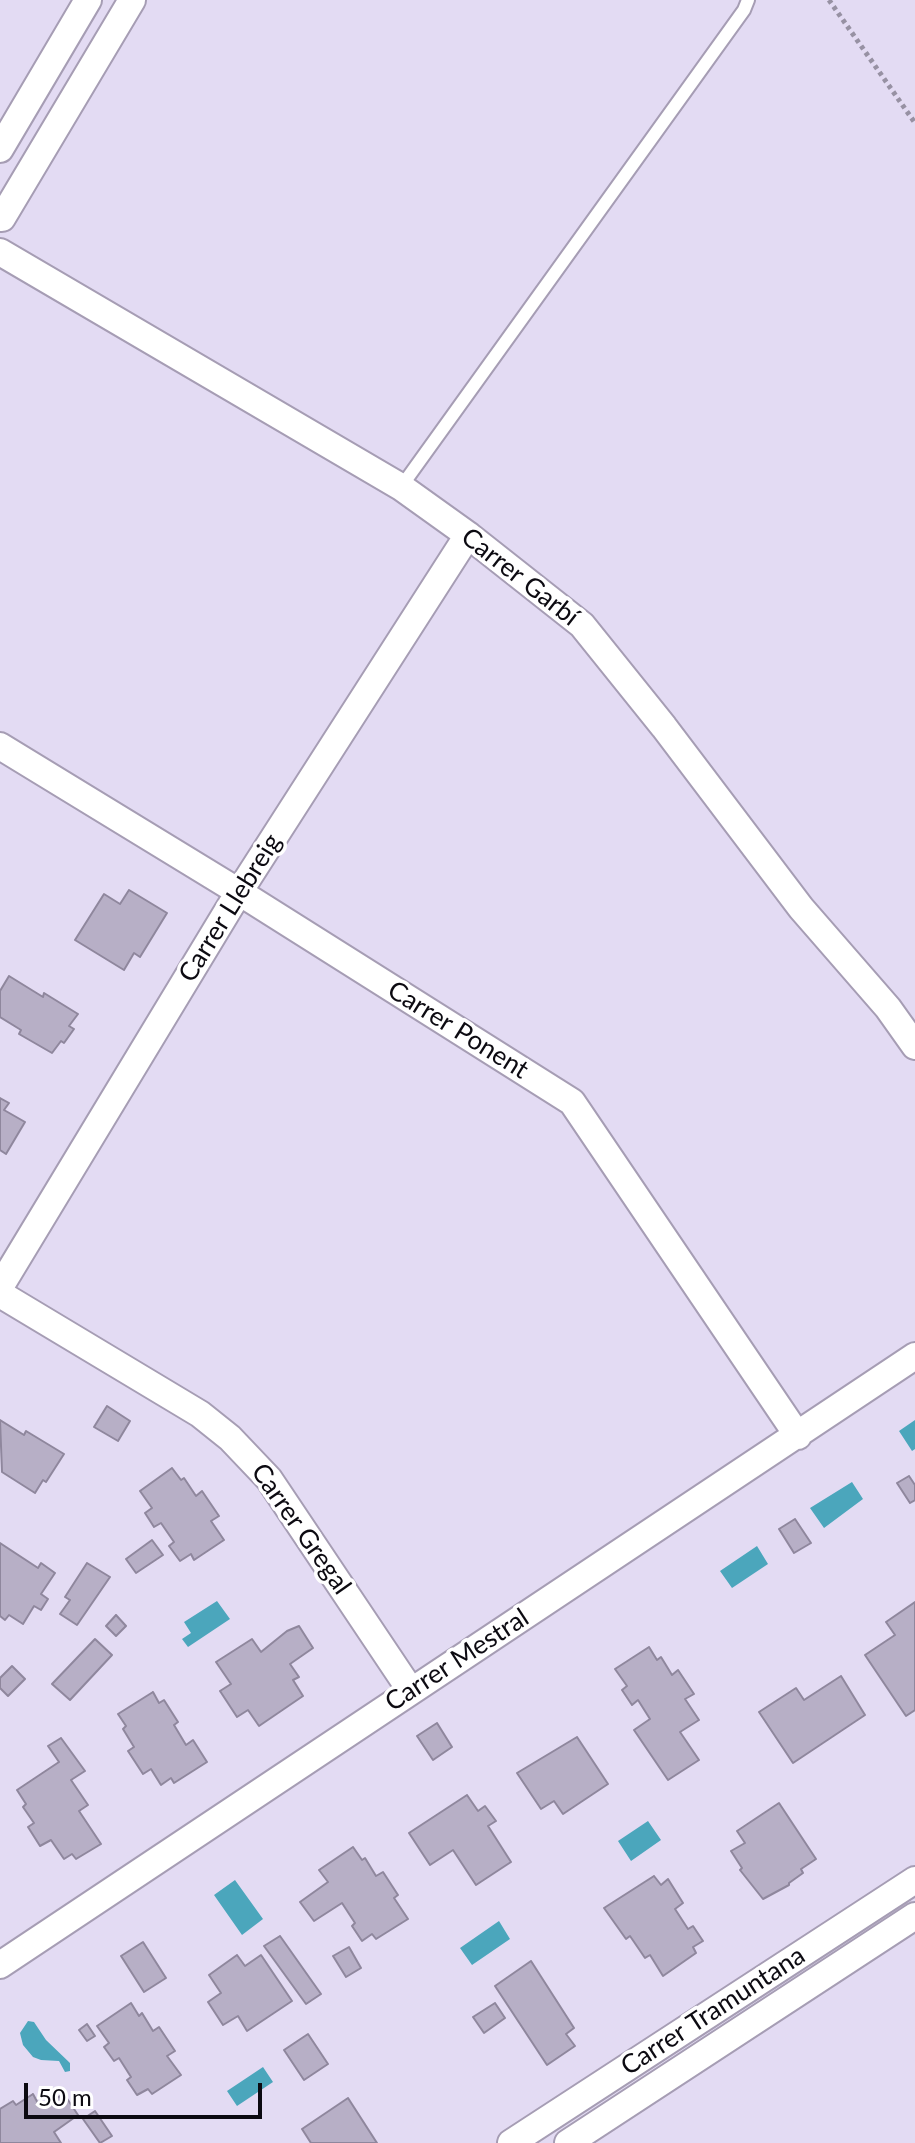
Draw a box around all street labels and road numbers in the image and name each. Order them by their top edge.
street label: Carrer Garbí [455,521,585,633]
street label: Carrer Llebreig [172,828,288,988]
street label: Carrer Ponent [382,974,534,1086]
street label: Carrer Gregal [244,1458,358,1600]
street label: Carrer Mestral [379,1602,535,1718]
street label: Carrer Tramuntana [615,1940,811,2082]

